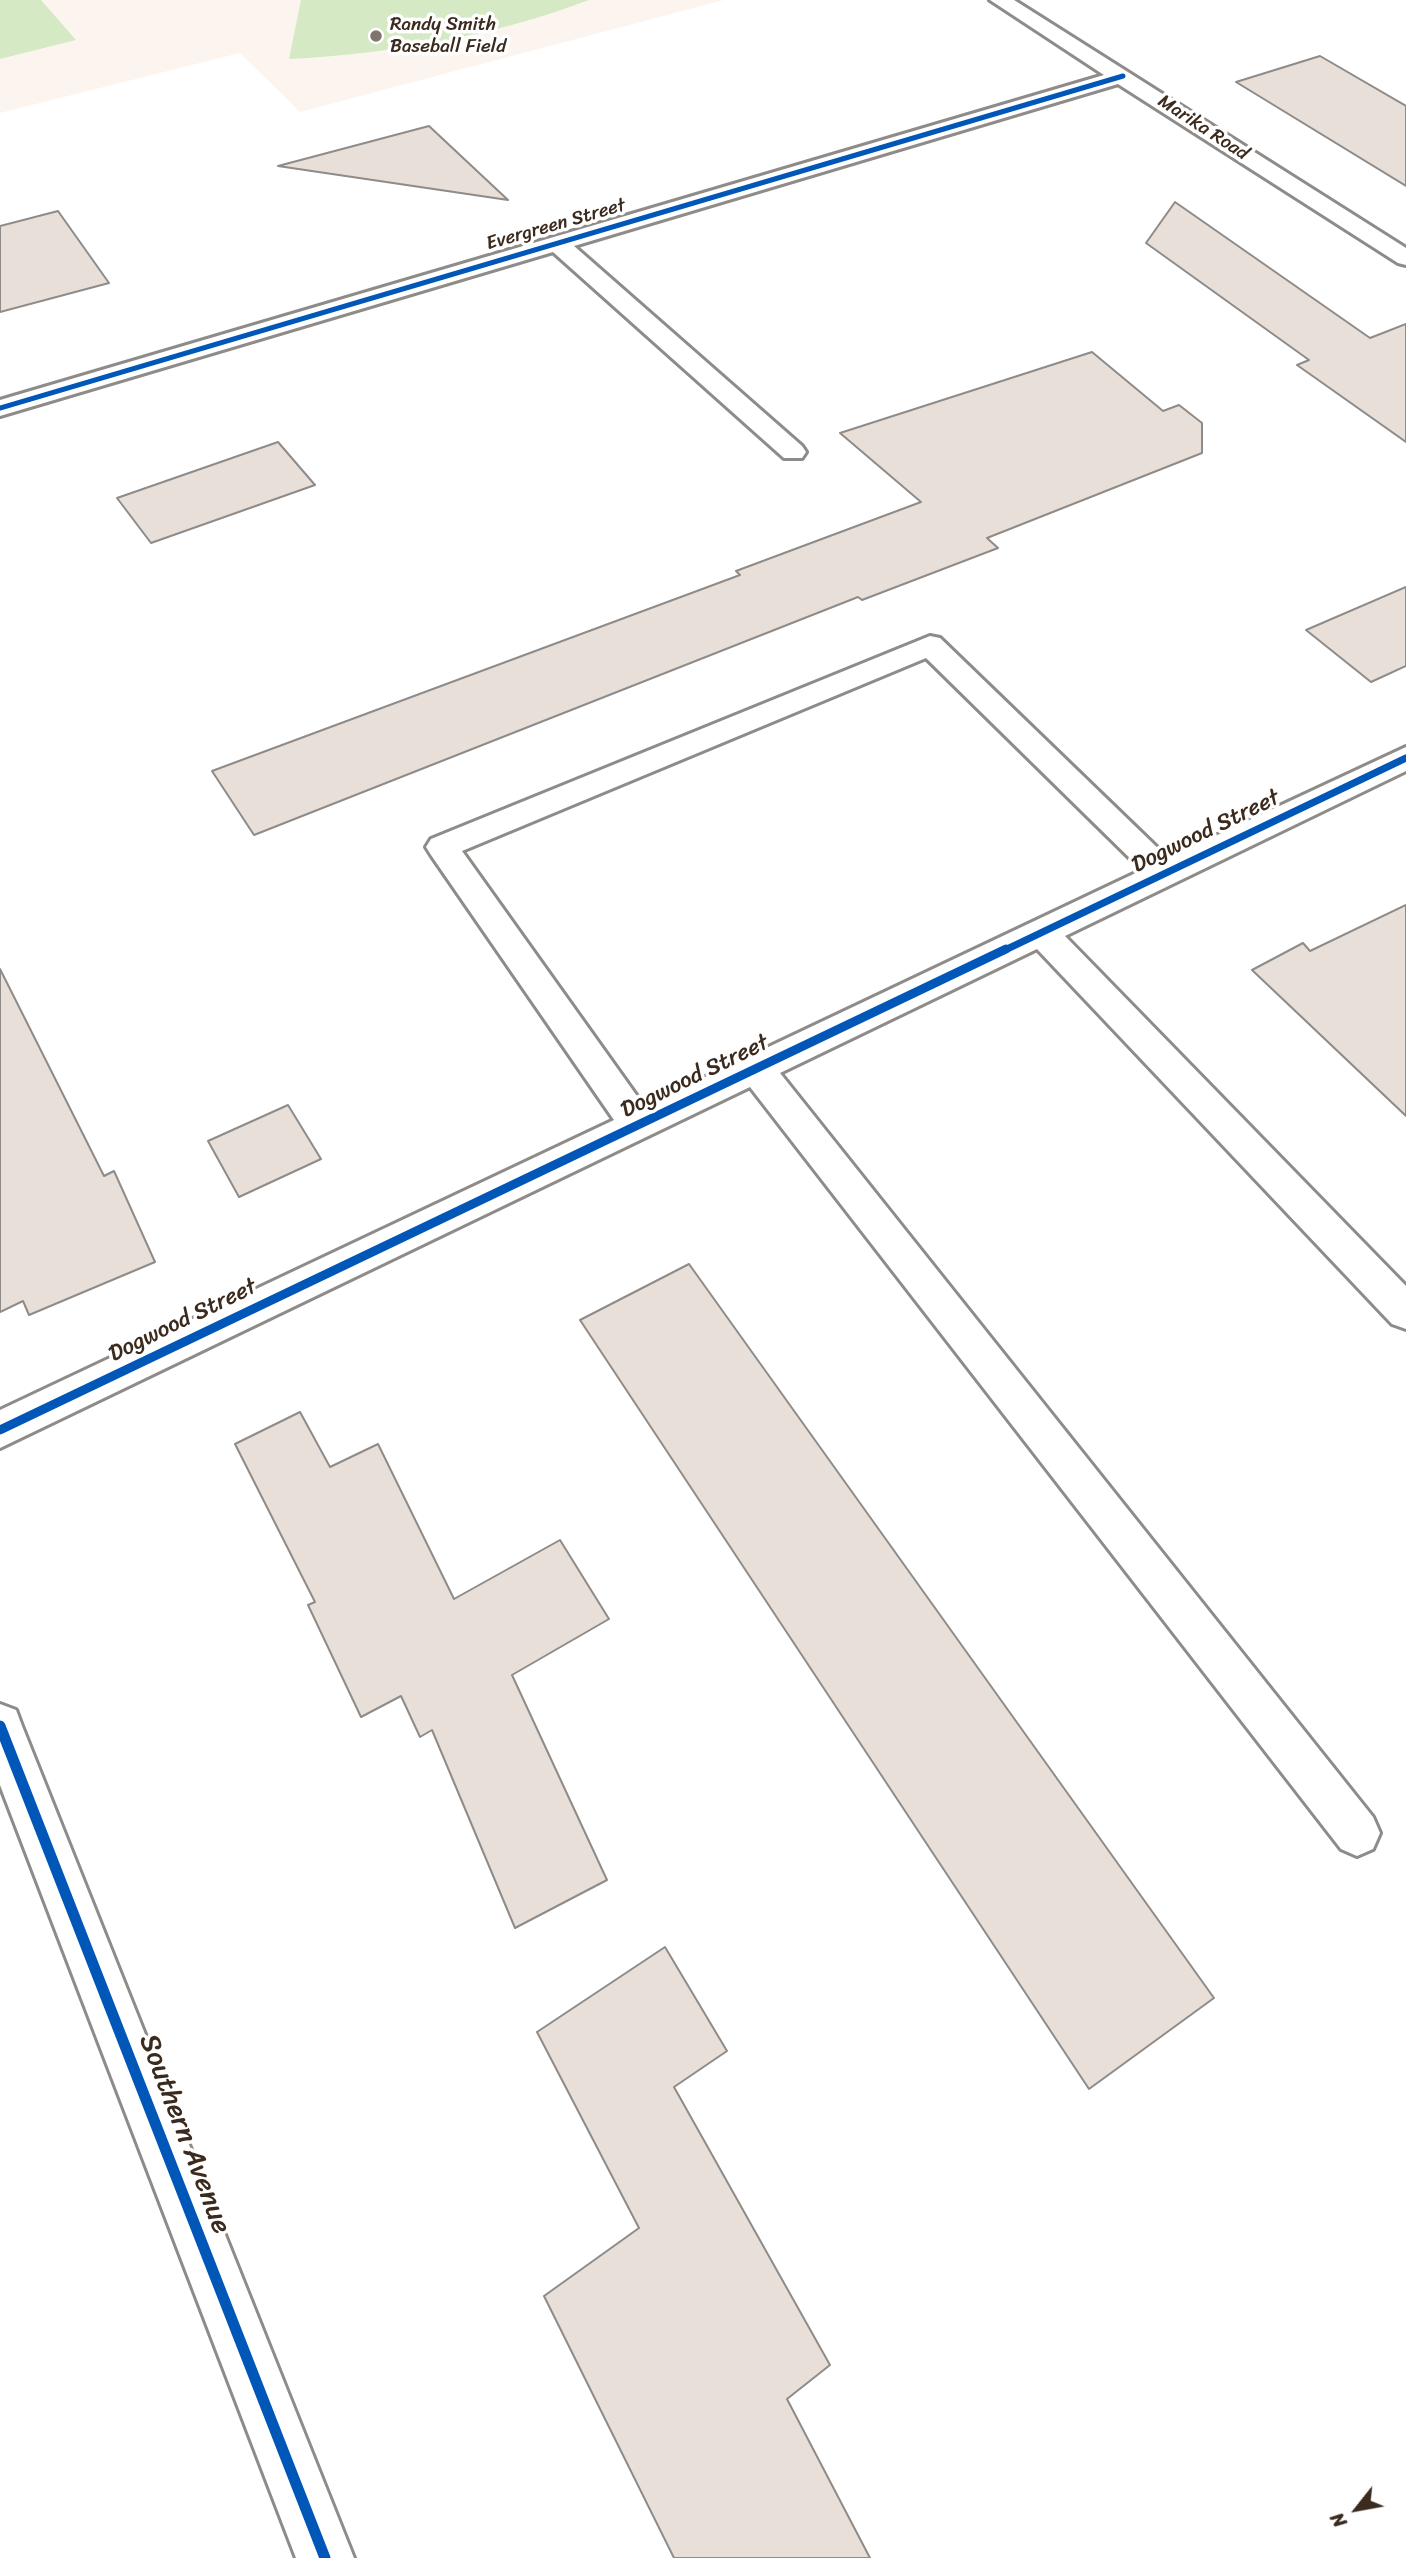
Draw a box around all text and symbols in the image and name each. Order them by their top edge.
place label: Randy Smith Baseball Field [390,14,506,58]
marker: Randy Smith Baseball Field [368,28,384,44]
street label: Marika Road [1153,90,1253,166]
street label: Evergreen Street [484,194,628,256]
street label: Dogwood Street [1128,784,1284,880]
street label: Dogwood Street [617,1029,773,1125]
street label: Dogwood Street [105,1273,261,1369]
street label: Southern Avenue [131,2030,237,2238]
north arrow [1322,2474,1392,2544]
text: N [1321,2506,1356,2534]

